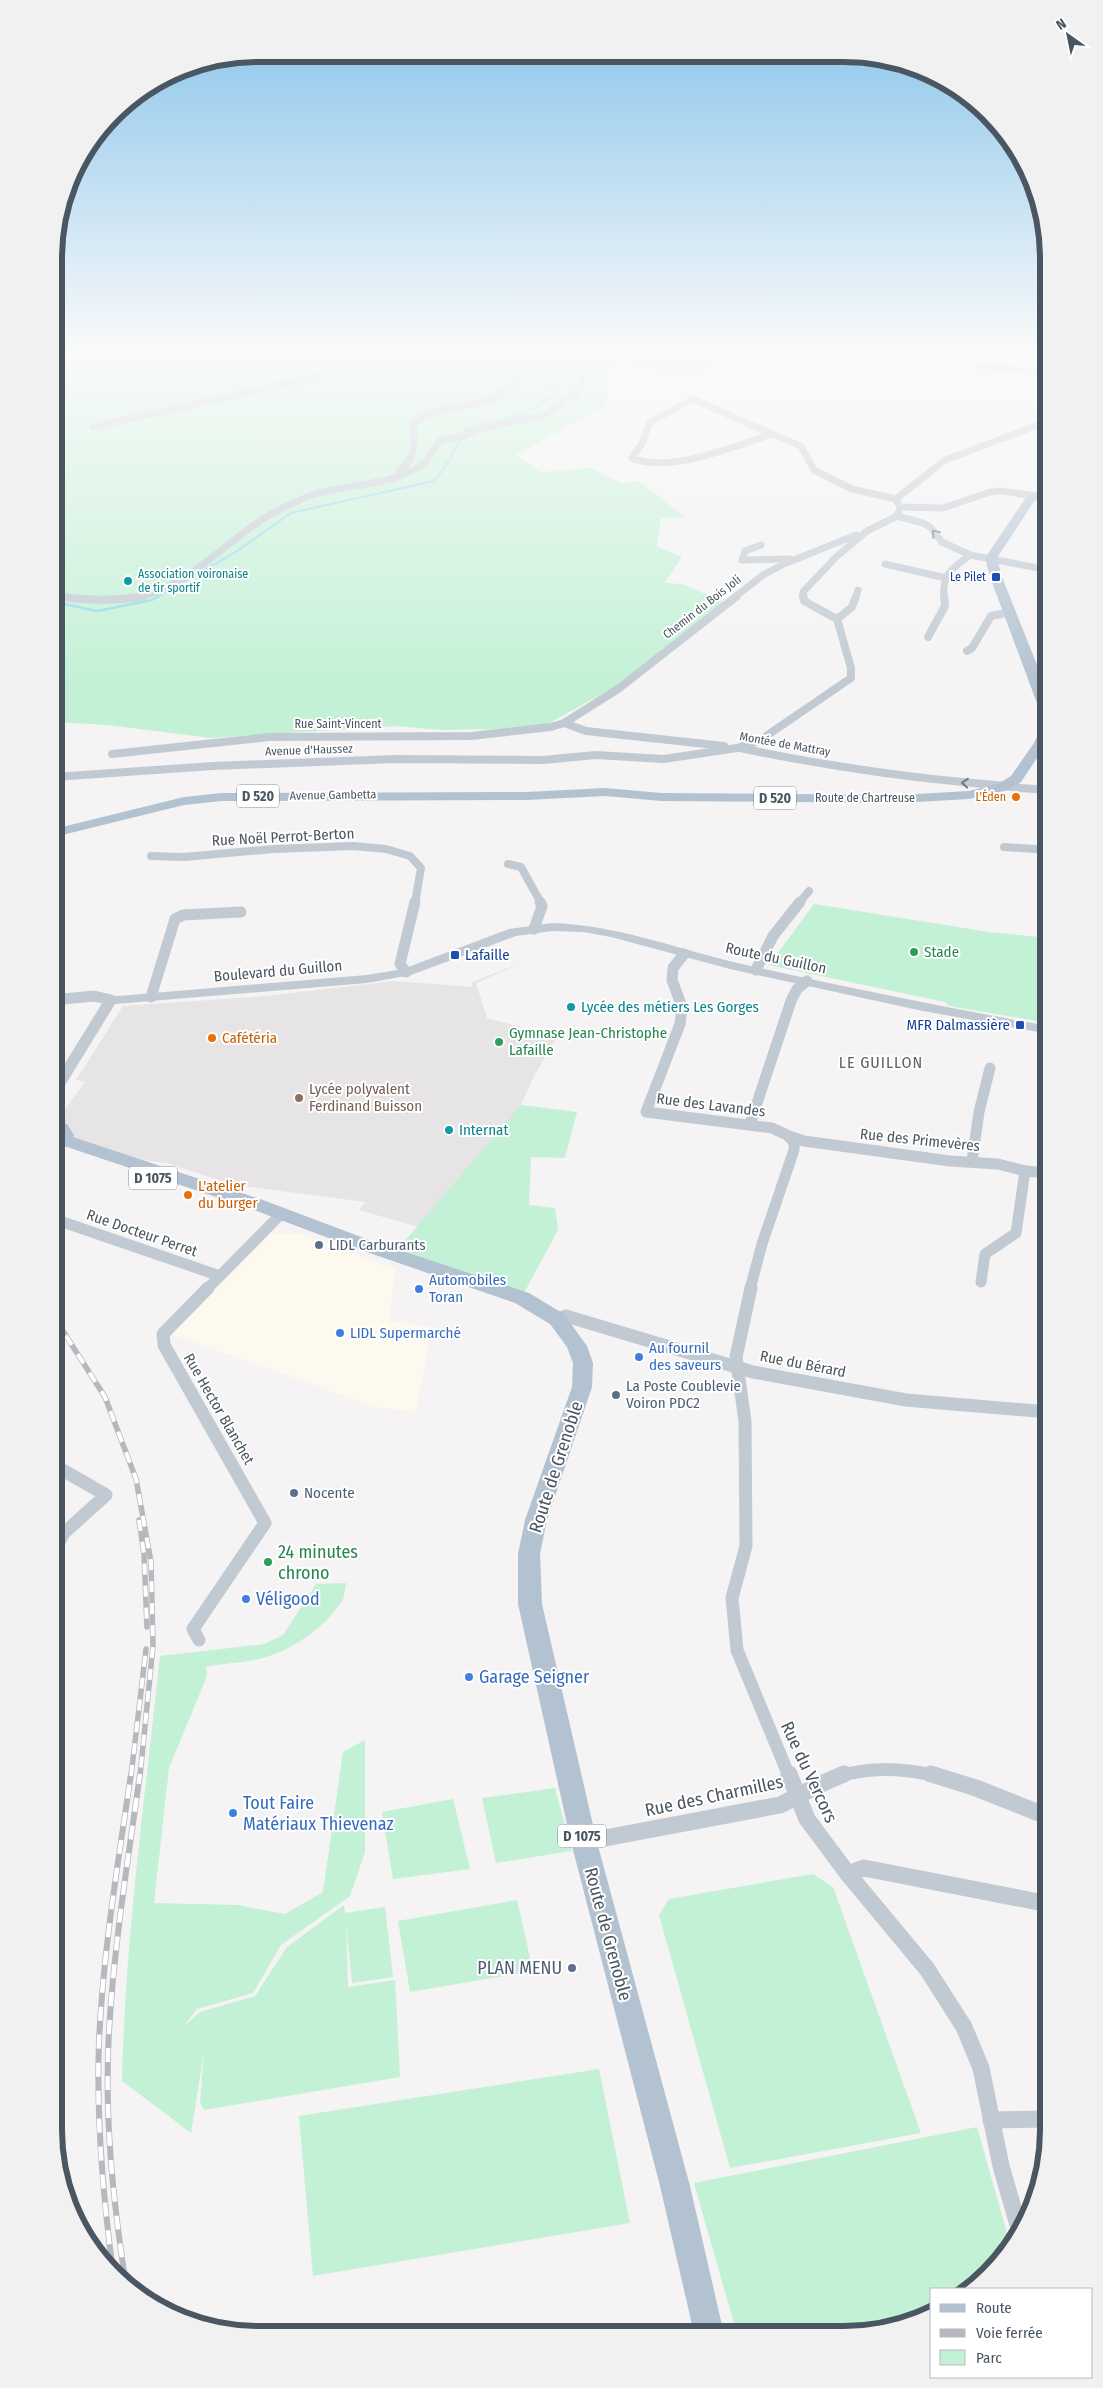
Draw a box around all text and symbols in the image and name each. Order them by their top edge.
north arrow [1043,10,1093,60]
text: N [1053,15,1069,34]
one-way arrow [931,530,940,539]
place label: Association voironaise de tir sportif [138,567,248,595]
place label: Le Pilet [950,570,986,584]
marker: Le Pilet [990,571,1002,583]
street label: Chemin du Bois Joli [660,572,744,642]
marker: Association voironaise de tir sportif [122,575,134,587]
street label: Rue Saint-Vincent [295,717,382,731]
street label: Montée de Mattray [739,729,832,759]
street label: Avenue d'Haussez [265,741,353,759]
one-way arrow [960,778,968,789]
road number: D 520 [237,784,279,808]
road number: D 520 [754,786,796,810]
street label: Avenue Gambetta [289,787,377,803]
place label: L'Éden [975,789,1006,804]
street label: Route de Chartreuse [815,791,915,805]
marker: L'Éden [1010,791,1022,803]
street label: Rue Noël Perrot-Berton [211,824,355,850]
street label: Route du Guillon [724,939,828,977]
place label: Stade [924,943,959,961]
place label: Lafaille [465,946,510,964]
marker: Stade [908,946,920,958]
marker: Lafaille [449,949,461,961]
street label: Boulevard du Guillon [213,956,343,986]
place label: Lycée des métiers Les Gorges [581,998,759,1016]
marker: Lycée des métiers Les Gorges [565,1001,577,1013]
place label: MFR Dalmassière [906,1016,1010,1034]
marker: MFR Dalmassière [1014,1019,1026,1031]
place label: Gymnase Jean-Christophe Lafaille [509,1024,667,1059]
place label: Cafétéria [222,1029,277,1047]
marker: Cafétéria [206,1032,218,1044]
marker: Gymnase Jean-Christophe Lafaille [493,1036,505,1048]
district label: LE GUILLON [839,1053,923,1072]
place label: Lycée polyvalent Ferdinand Buisson [309,1080,422,1115]
street label: Rue des Lavandes [656,1089,766,1121]
marker: Lycée polyvalent Ferdinand Buisson [293,1092,305,1104]
place label: Internat [459,1121,508,1139]
marker: Internat [443,1124,455,1136]
street label: Rue des Primevères [859,1125,981,1155]
road number: D 1075 [129,1166,177,1190]
place label: L'atelier du burger [198,1177,258,1212]
marker: L'atelier du burger [182,1189,194,1201]
street label: Rue Docteur Perret [84,1206,200,1260]
place label: LIDL Carburants [329,1236,426,1254]
marker: LIDL Carburants [313,1239,325,1251]
place label: Automobiles Toran [429,1271,506,1306]
marker: Automobiles Toran [413,1283,425,1295]
place label: LIDL Supermarché [350,1324,461,1342]
marker: LIDL Supermarché [334,1327,346,1339]
place label: Au fournil des saveurs [649,1339,721,1374]
street label: Rue du Bérard [759,1347,847,1381]
street label: Rue Hector Blanchet [180,1350,258,1468]
marker: Au fournil des saveurs [633,1351,645,1363]
place label: La Poste Coublevie Voiron PDC2 [626,1377,741,1412]
marker: La Poste Coublevie Voiron PDC2 [610,1389,622,1401]
street label: Route de Grenoble [524,1398,588,1536]
place label: Nocente [304,1484,355,1502]
marker: Nocente [288,1487,300,1499]
place label: 24 minutes chrono [278,1541,358,1584]
marker: 24 minutes chrono [262,1556,274,1568]
place label: Véligood [256,1588,320,1610]
marker: Véligood [240,1593,252,1605]
place label: Garage Seigner [479,1666,590,1688]
marker: Garage Seigner [463,1671,475,1683]
street label: Rue du Vercors [776,1718,842,1827]
street label: Rue des Charmilles [643,1771,785,1821]
place label: Tout Faire Matériaux Thievenaz [243,1792,394,1835]
marker: Tout Faire Matériaux Thievenaz [227,1807,239,1819]
road number: D 1075 [558,1824,606,1848]
street label: Route de Grenoble [580,1865,636,2003]
place label: PLAN MENU [477,1957,562,1979]
marker: PLAN MENU [566,1962,578,1974]
legend [930,2288,1093,2378]
text: Route [976,2299,1012,2317]
text: Voie ferrée [976,2324,1043,2342]
text: Parc [976,2349,1002,2367]

